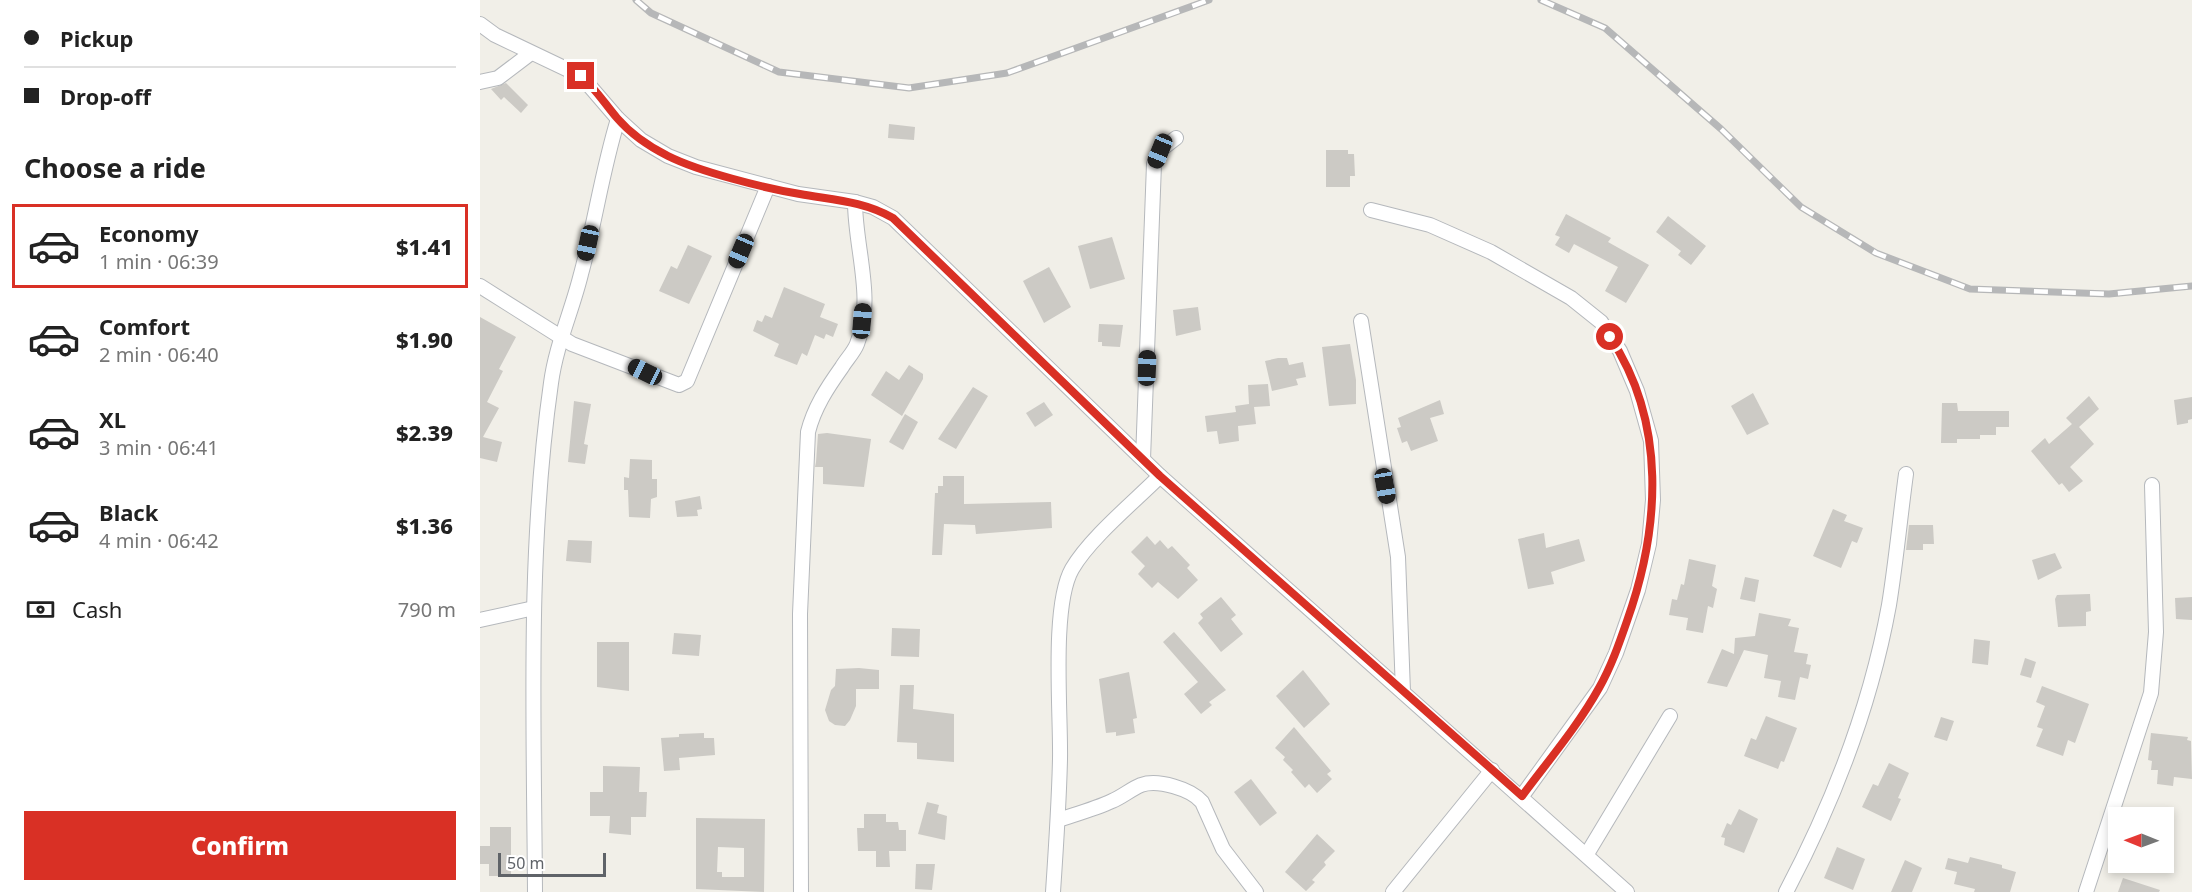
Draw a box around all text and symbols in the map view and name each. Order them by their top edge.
text: Pickup [60,23,133,53]
route end [567,62,594,89]
text: Drop-off [60,81,151,111]
car [1145,131,1175,171]
text: Choose a ride [24,149,206,186]
text: Economy [99,218,198,248]
icon: car [27,219,81,273]
car [575,224,601,262]
text: $1.41 [396,231,453,261]
car [726,231,756,271]
text: 1 min · 06:39 [99,248,219,275]
car [851,302,873,340]
text: Comfort [99,311,190,341]
icon: car [27,312,81,366]
route start [1596,323,1623,350]
text: $1.90 [396,324,453,354]
text: 2 min · 06:40 [99,341,219,368]
car [1137,350,1157,386]
car [625,356,665,388]
text: XL [99,404,126,434]
icon: car [27,405,81,459]
text: $2.39 [396,417,453,447]
text: 3 min · 06:41 [99,434,219,461]
car [1373,467,1397,505]
text: Black [99,497,158,527]
icon: car [27,498,81,552]
text: $1.36 [396,510,453,540]
text: 4 min · 06:42 [99,527,219,554]
icon: cash [24,593,57,626]
text: Cash [72,594,122,624]
text: 790 m [398,596,456,623]
north arrow [2108,807,2174,873]
map controls [2108,807,2174,873]
button: Confirm [24,811,456,880]
scale bar [498,850,606,878]
text: 50 m [507,852,544,874]

